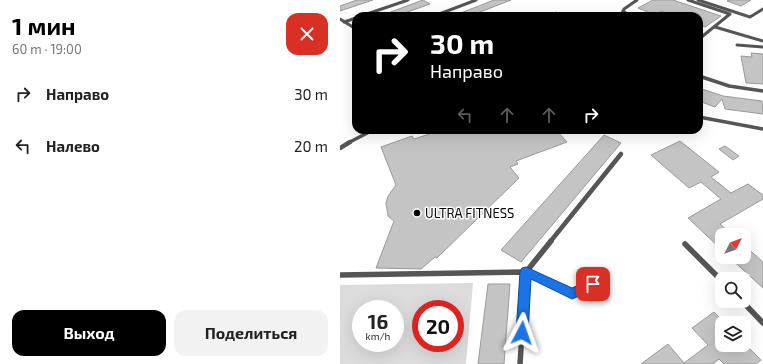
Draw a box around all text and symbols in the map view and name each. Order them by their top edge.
text: 1 мин [12,11,76,40]
button: close [286,13,328,55]
text: 30 m [430,26,494,60]
icon: right [364,28,416,80]
text: 60 m · 19:00 [12,41,82,57]
text: Направо [430,60,503,82]
icon: right [12,83,34,105]
text: Направо [46,85,109,103]
text: 30 m [294,85,328,103]
icon: left [454,104,476,126]
icon: ahead [496,104,518,126]
icon: ahead [538,104,560,126]
icon: right [580,104,602,126]
icon: left [12,135,34,157]
text: Налево [46,137,100,155]
text: 20 m [294,137,328,155]
place label: ULTRA FITNESS [425,205,514,221]
marker: ULTRA FITNESS [412,208,422,218]
north arrow [715,228,751,264]
map controls [715,228,751,352]
pin [576,267,610,301]
button: search [715,272,751,308]
icon: arrive [582,273,604,295]
speed limit sign: 20 [412,300,464,352]
text: 16 [368,309,388,333]
button: Выход [12,310,166,356]
button: Поделиться [174,310,328,356]
position arrow [501,312,543,354]
button: layers [715,316,751,352]
text: km/h [366,330,390,342]

